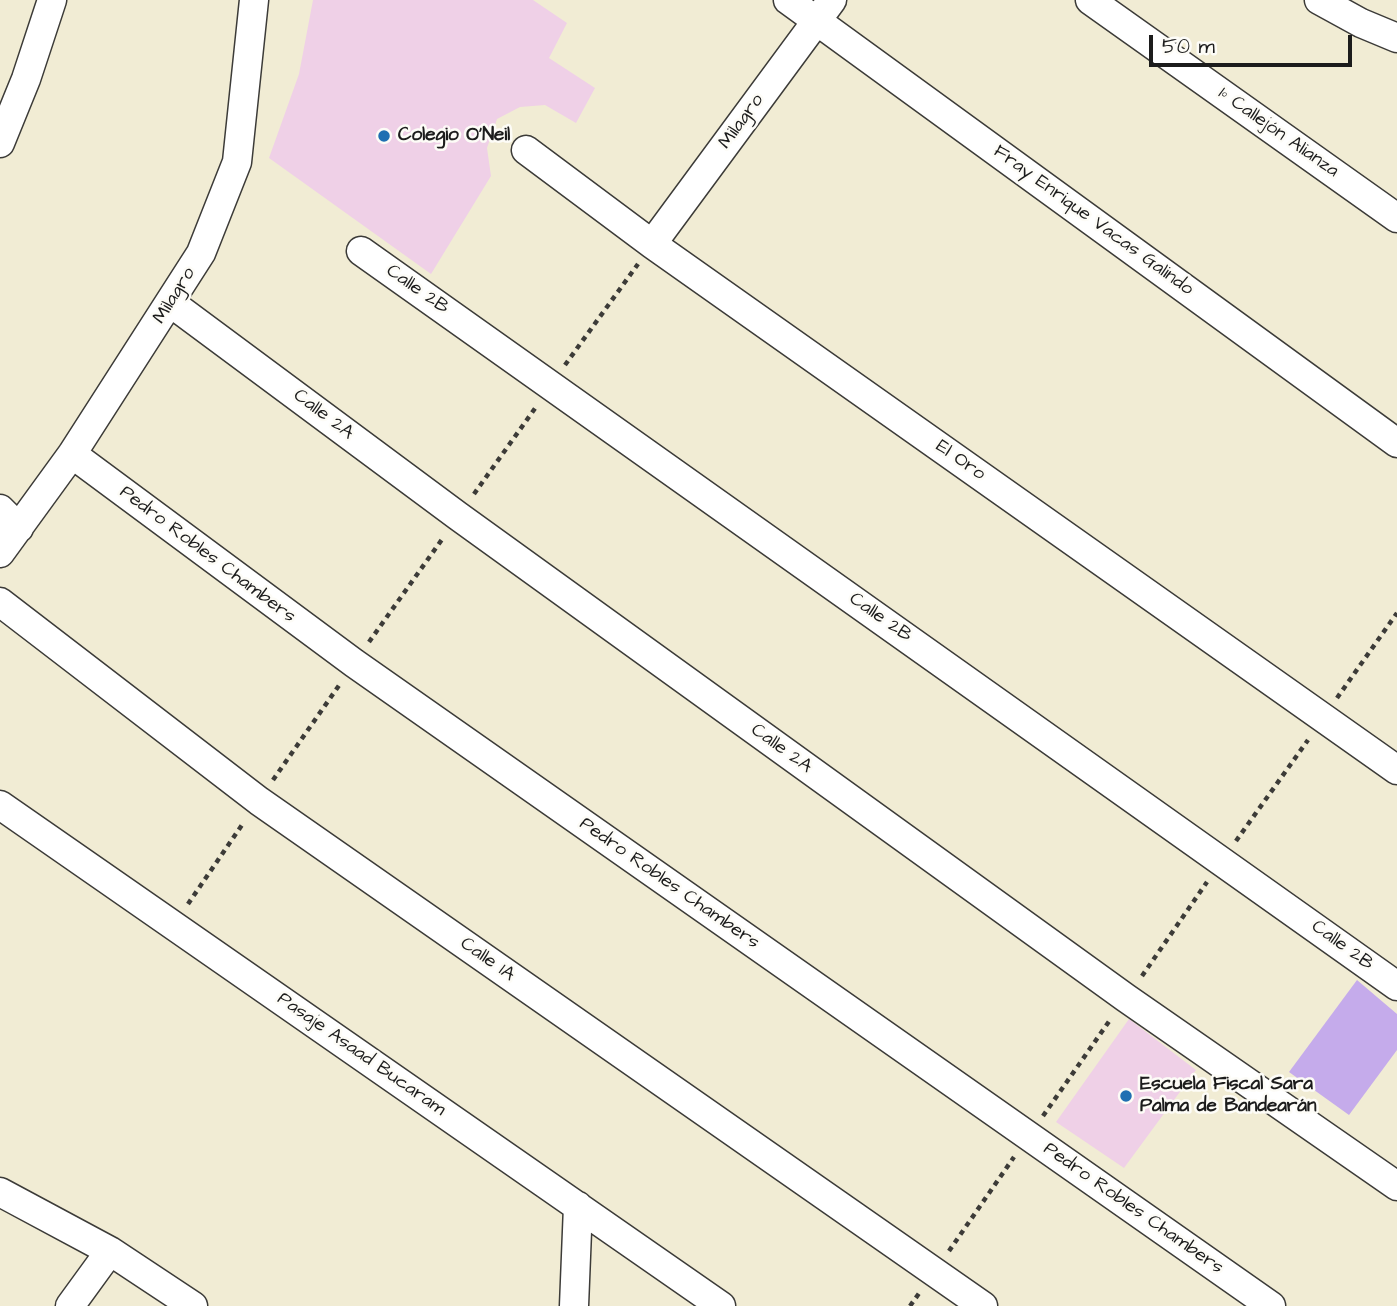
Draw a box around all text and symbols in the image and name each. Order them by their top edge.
scale bar [1152,21,1355,65]
text: 50 m [1162,32,1215,61]
street label: 1º Callejón Alianza [1213,83,1343,183]
street label: Milagro [714,90,770,154]
place label: Colegio O'Neil [398,125,510,147]
marker: Colegio O'Neil [376,128,392,144]
street label: Fray Enrique Vacas Galindo [989,141,1197,301]
street label: Calle 2B [381,260,453,320]
street label: Milagro [149,264,201,328]
street label: Calle 2A [288,385,358,445]
street label: El Oro [931,436,989,486]
street label: Pedro Robles Chambers [114,481,300,629]
street label: Calle 2B [844,588,916,648]
street label: Calle 2A [746,719,816,779]
street label: Pedro Robles Chambers [575,813,763,955]
street label: Calle 2B [1306,916,1378,976]
street label: Calle 1A [455,933,519,987]
street label: Pasaje Asaad Bucaram [272,988,450,1122]
place label: Escuela Fiscal Sara Palma de Bandearán [1140,1074,1316,1118]
marker: Escuela Fiscal Sara Palma de Bandearán [1118,1088,1134,1104]
street label: Pedro Robles Chambers [1039,1138,1227,1280]

